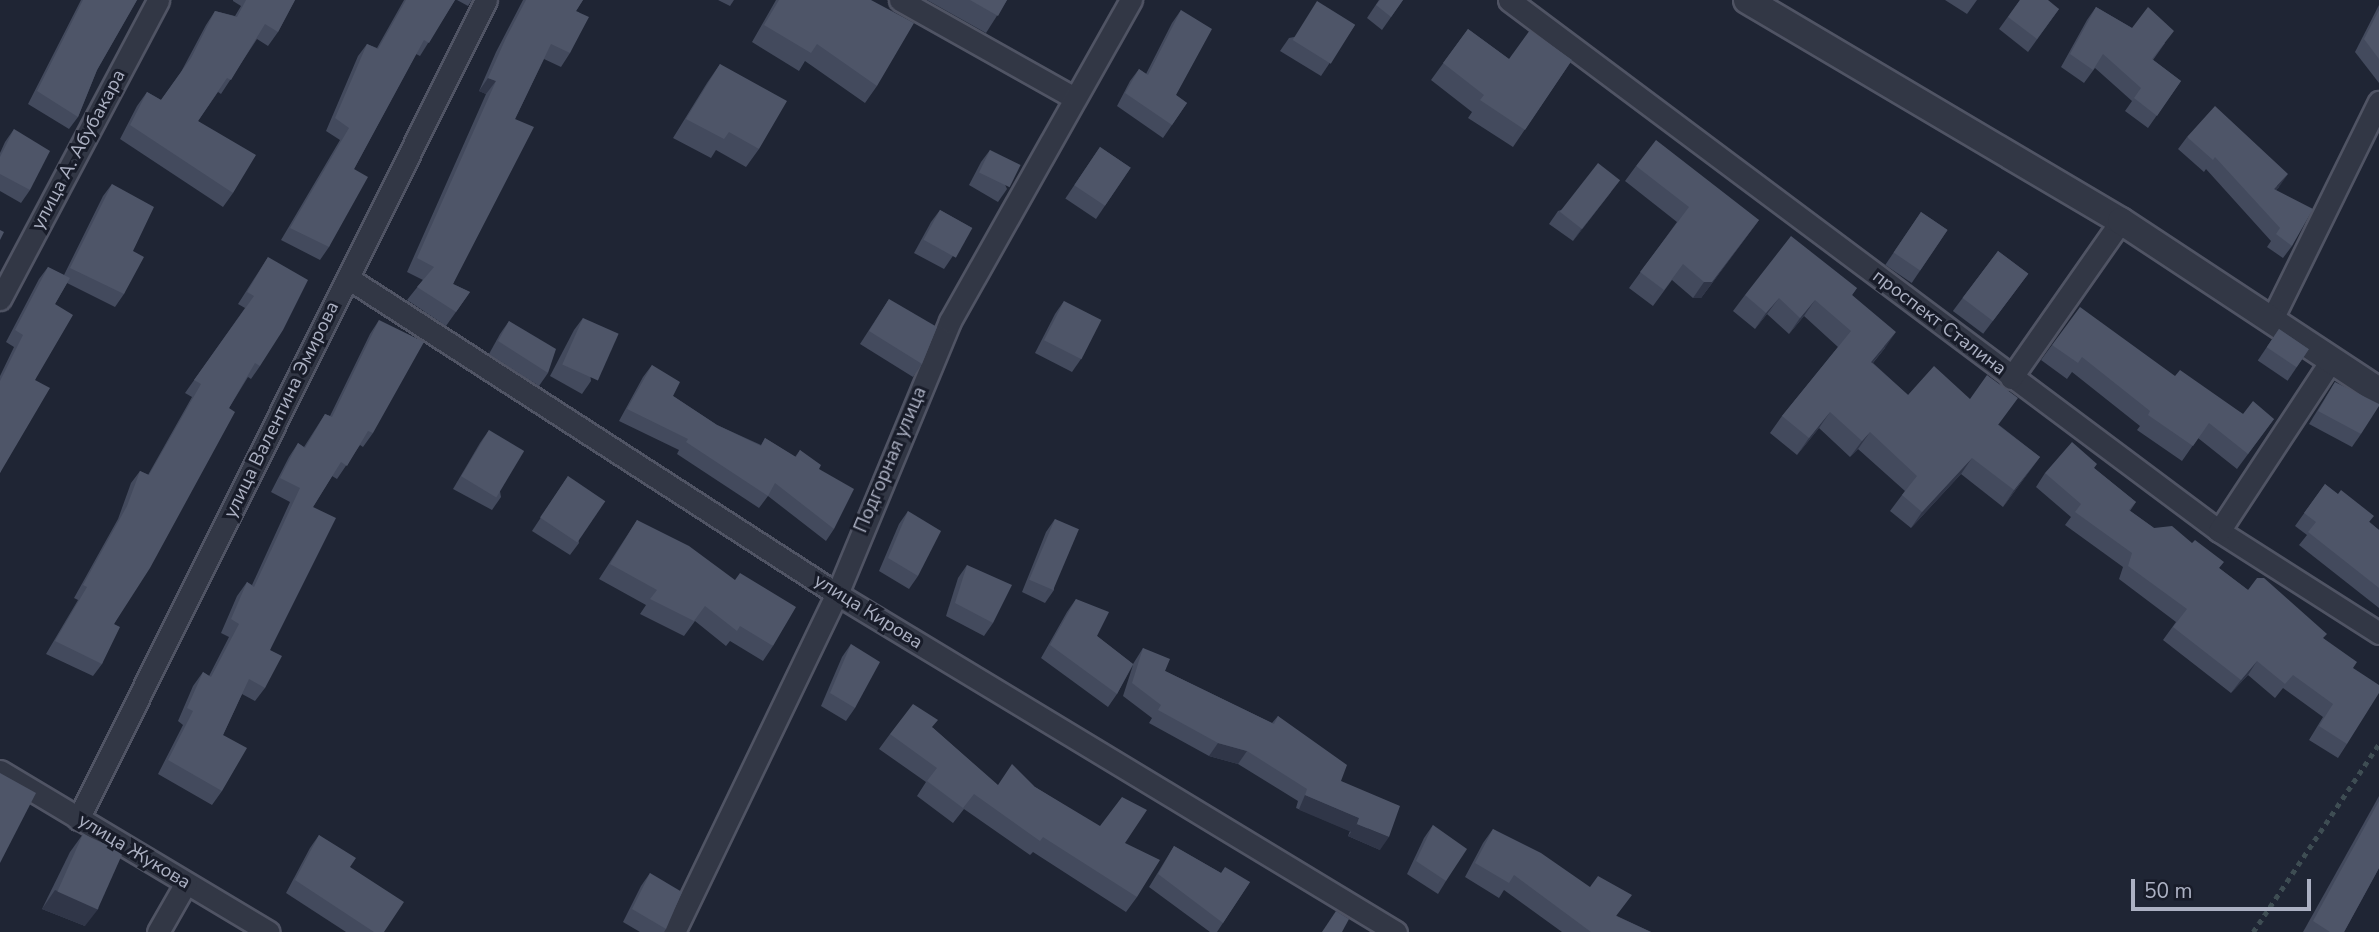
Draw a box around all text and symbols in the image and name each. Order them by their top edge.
street label: улица А. Абубакара [27,66,131,234]
street label: проспект Сталина [1868,265,2010,381]
street label: улица Валентина Эмирова [220,298,344,522]
street label: Подгорная улица [850,384,932,536]
street label: улица Кирова [809,570,927,654]
street label: улица Жукова [74,809,194,895]
scale bar [2134,866,2314,910]
text: 50 m [2144,877,2193,905]

